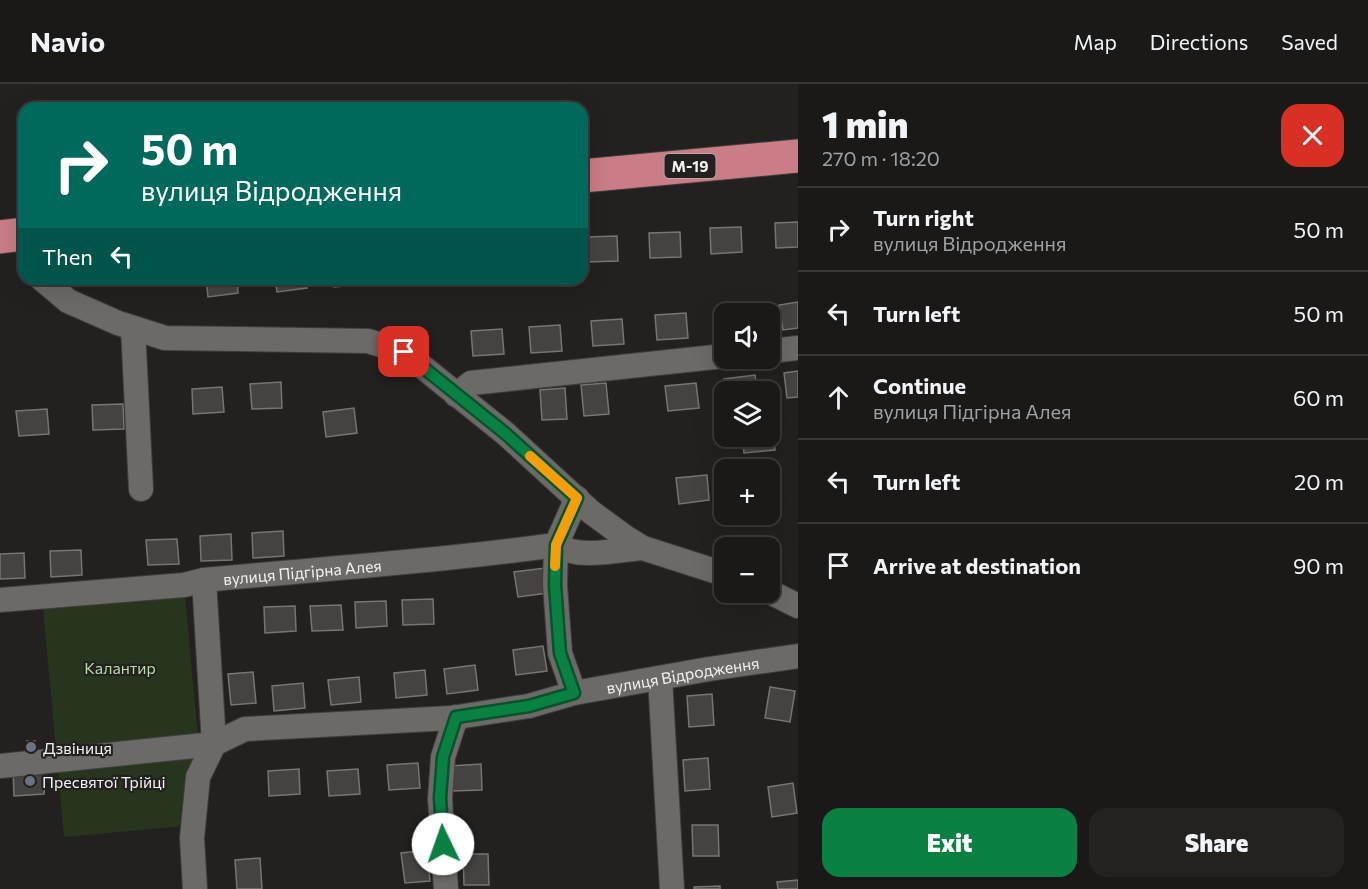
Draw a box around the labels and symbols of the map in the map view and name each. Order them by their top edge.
road number: М-19 [664,154,716,178]
pin [378,326,429,377]
street label: вулиця Підгірна Алея [222,555,382,588]
street label: вулиця Відродження [605,652,761,697]
park label: Калантир [84,658,156,677]
place label: Дзвіниця [43,738,112,757]
marker: Дзвіниця [24,740,38,754]
place label: Пресвятої Трійці [42,772,166,791]
marker: Пресвятої Трійці [23,774,37,788]
position arrow [411,812,475,876]

